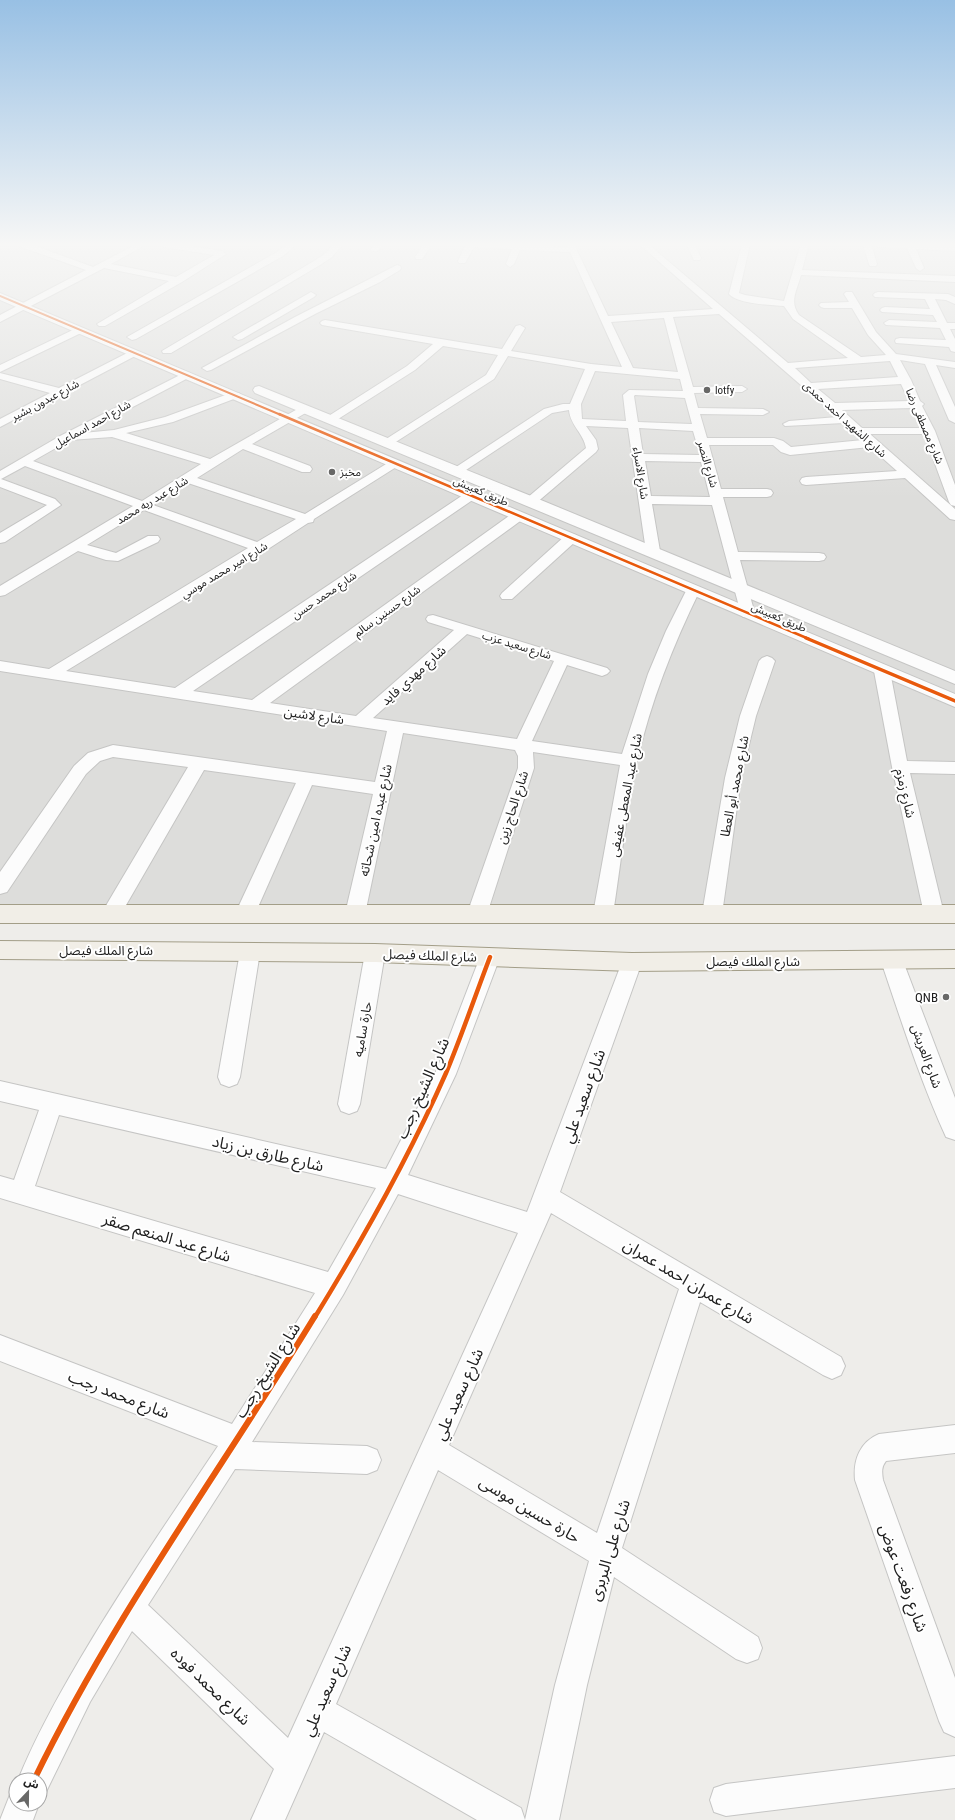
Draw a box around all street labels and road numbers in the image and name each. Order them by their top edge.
street label: شارع عبدون بشير [8,377,82,425]
street label: شارع الشهيد احمد حمدى [800,378,889,461]
street label: شارع مصطفى رضا [902,386,946,467]
street label: شارع احمد اسماعيل [51,398,134,452]
street label: شارع النصر [693,438,720,490]
street label: شارع الاسراء [629,446,651,501]
street label: شارع عبد ريه محمد [114,474,191,528]
street label: طريق كعبيش [451,474,510,509]
street label: شارع امير محمد موسي [179,539,271,604]
street label: شارع محمد حسن [289,569,360,623]
street label: شارع حسنين سالم [351,583,425,642]
street label: طريق كعبيش [749,600,808,635]
street label: شارع سعيد عزب [480,629,553,663]
street label: شارع مهدي فايد [378,642,451,711]
street label: شارع لاشين [283,704,345,730]
street label: شارع عبد المعطى عفيفى [606,732,648,859]
street label: شارع محمد أبو العطا [717,734,755,839]
street label: شارع عبده امين شحاته [356,763,398,878]
street label: شارع زمزم [890,767,918,820]
street label: شارع الحاج زين [494,769,534,847]
street label: شارع الملك فيصل [59,943,153,961]
street label: شارع الملك فيصل [383,946,477,968]
street label: شارع الملك فيصل [706,954,800,972]
street label: حارة ساميه [350,1000,375,1058]
street label: شارع العريش [905,1022,945,1091]
street label: شارع الشيخ رجب [392,1035,456,1143]
street label: شارع سعيد علي [558,1047,612,1147]
street label: شارع طارق بن زياد [210,1131,326,1178]
street label: شارع عبد المنعم صقر [99,1209,233,1269]
street label: شارع عمران احمد عمران [618,1235,758,1331]
street label: شارع الشيخ رجب [231,1319,307,1423]
street label: شارع سعيد علي [430,1345,490,1444]
street label: شارع محمد رجب [64,1366,172,1425]
street label: حارة حسين موسى [476,1472,584,1547]
street label: شارع على البربرى [585,1497,637,1604]
street label: شارع رفعت عوض [872,1522,932,1636]
street label: شارع سعيد علي [298,1641,358,1740]
street label: شارع محمد فوده [165,1644,255,1731]

